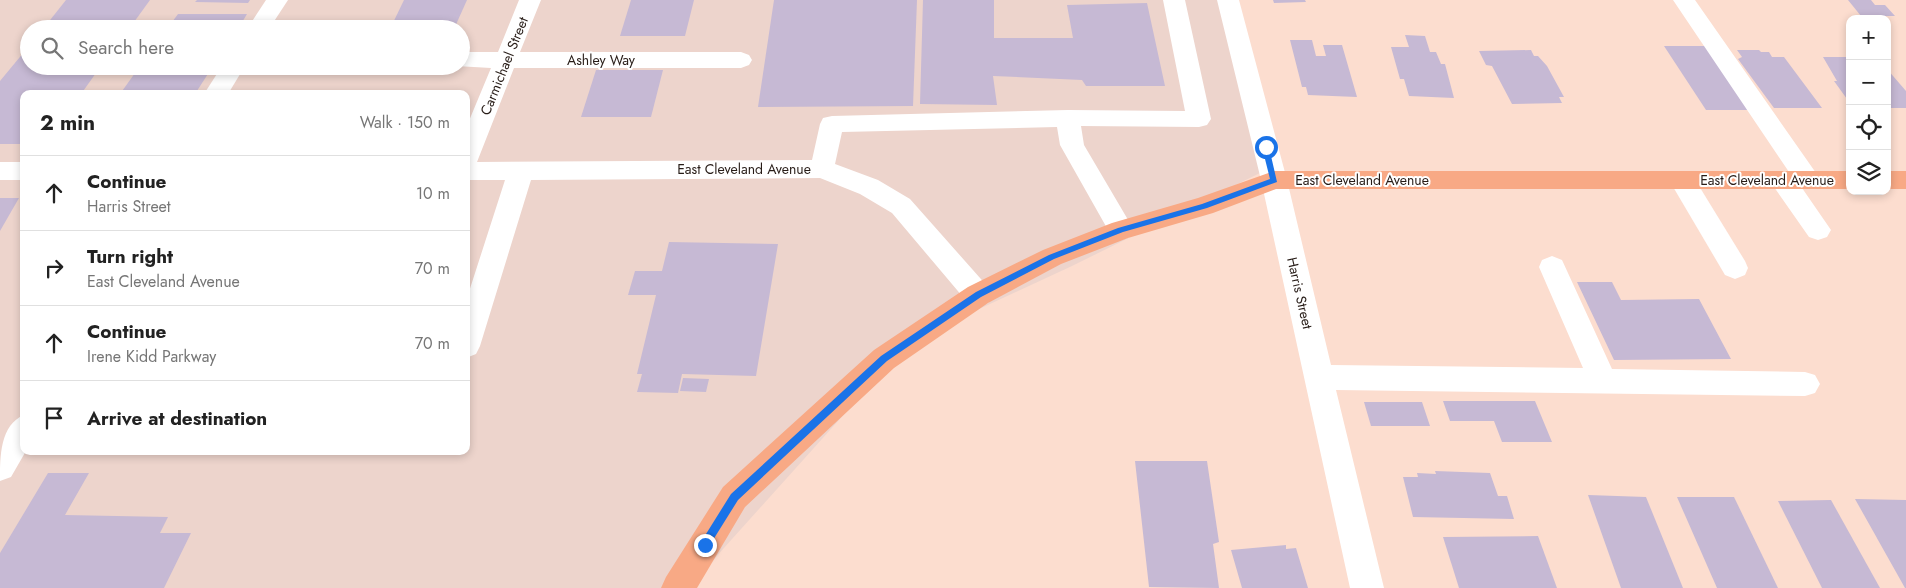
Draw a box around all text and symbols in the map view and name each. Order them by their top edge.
street label: Carmichael Street [475,13,533,118]
map controls [1846,15,1891,195]
button: + [1846,15,1891,60]
search box [20,20,470,75]
icon: search [38,34,66,62]
text: Search here [78,34,174,61]
street label: Ashley Way [567,50,636,70]
button: − [1846,60,1891,105]
button: locate [1846,105,1891,150]
text: 2 min [40,108,95,138]
text: Walk · 150 m [360,111,450,134]
route start [1255,136,1278,159]
button: layers [1846,150,1891,195]
street label: East Cleveland Avenue [677,159,811,179]
text: Continue [87,168,166,195]
street label: East Cleveland Avenue [1295,170,1429,190]
street label: East Cleveland Avenue [1700,170,1834,190]
icon: ahead [40,179,68,207]
text: 10 m [416,182,450,205]
text: Harris Street [87,195,171,218]
text: Turn right [87,243,173,270]
icon: right [40,254,68,282]
street label: Harris Street [1282,255,1318,332]
text: 70 m [415,257,450,280]
text: East Cleveland Avenue [87,270,240,293]
text: Continue [87,318,166,345]
icon: ahead [40,329,68,357]
text: 70 m [415,332,450,355]
text: Irene Kidd Parkway [87,345,216,368]
icon: arrive [40,404,68,432]
text: Arrive at destination [87,405,267,432]
route end [694,534,717,557]

